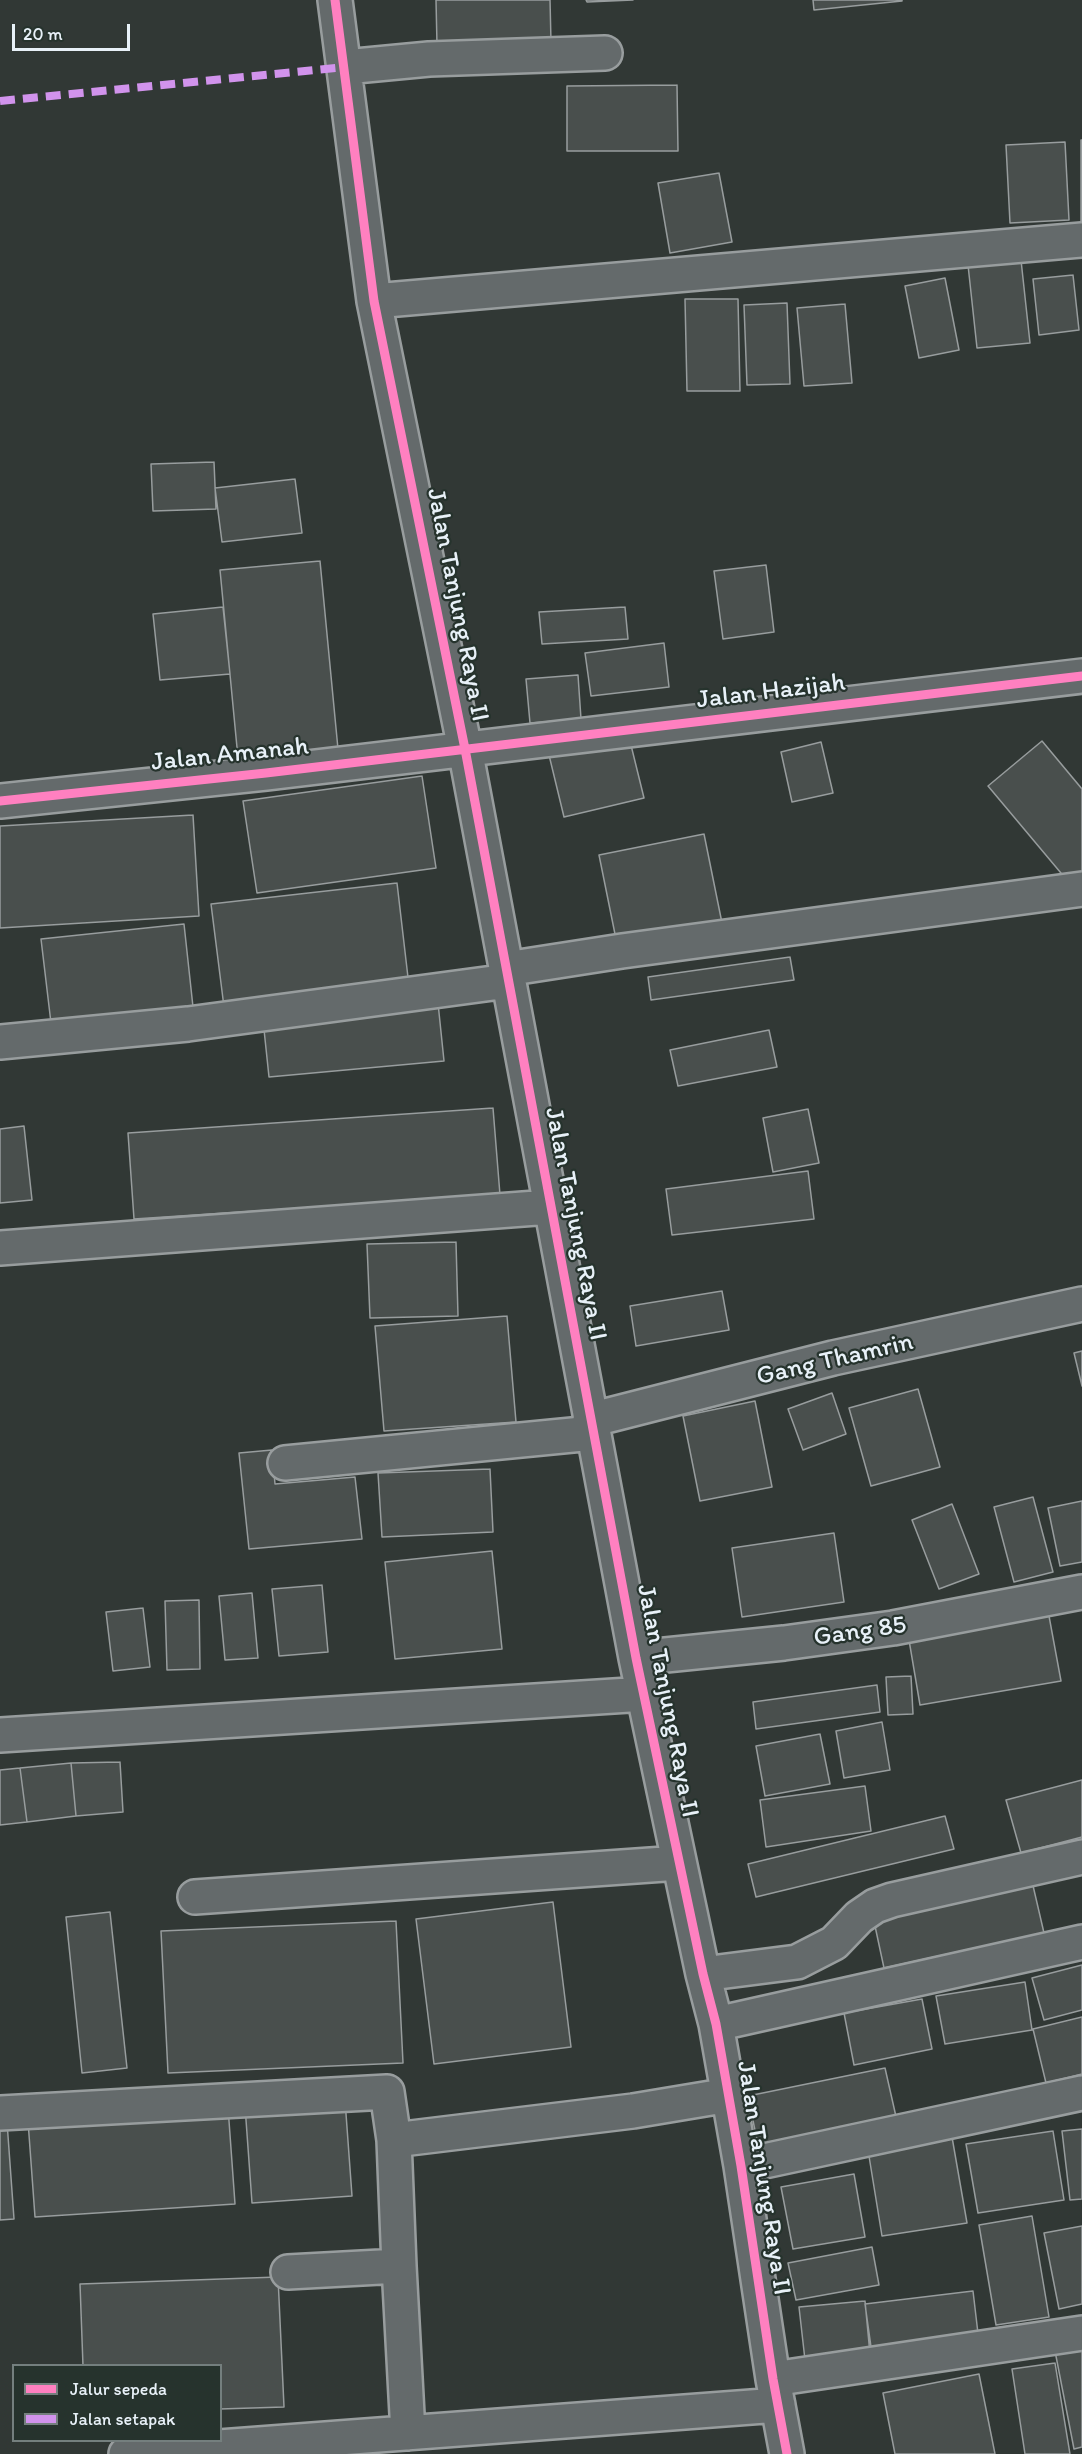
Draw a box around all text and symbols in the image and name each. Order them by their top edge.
scale bar [15,12,134,50]
text: 20 m [23,23,63,45]
street label: Jalan Tanjung Raya II [419,486,495,724]
street label: Jalan Hazijah [695,667,847,717]
street label: Jalan Amanah [150,731,310,779]
street label: Jalan Tanjung Raya II [537,1105,613,1343]
street label: Gang Thamrin [754,1327,916,1393]
street label: Jalan Tanjung Raya II [629,1582,705,1820]
street label: Gang 85 [812,1610,908,1654]
street label: Jalan Tanjung Raya II [729,2059,797,2297]
legend [12,2364,222,2442]
text: Jalur sepeda [70,2378,167,2400]
text: Jalan setapak [70,2408,175,2430]

